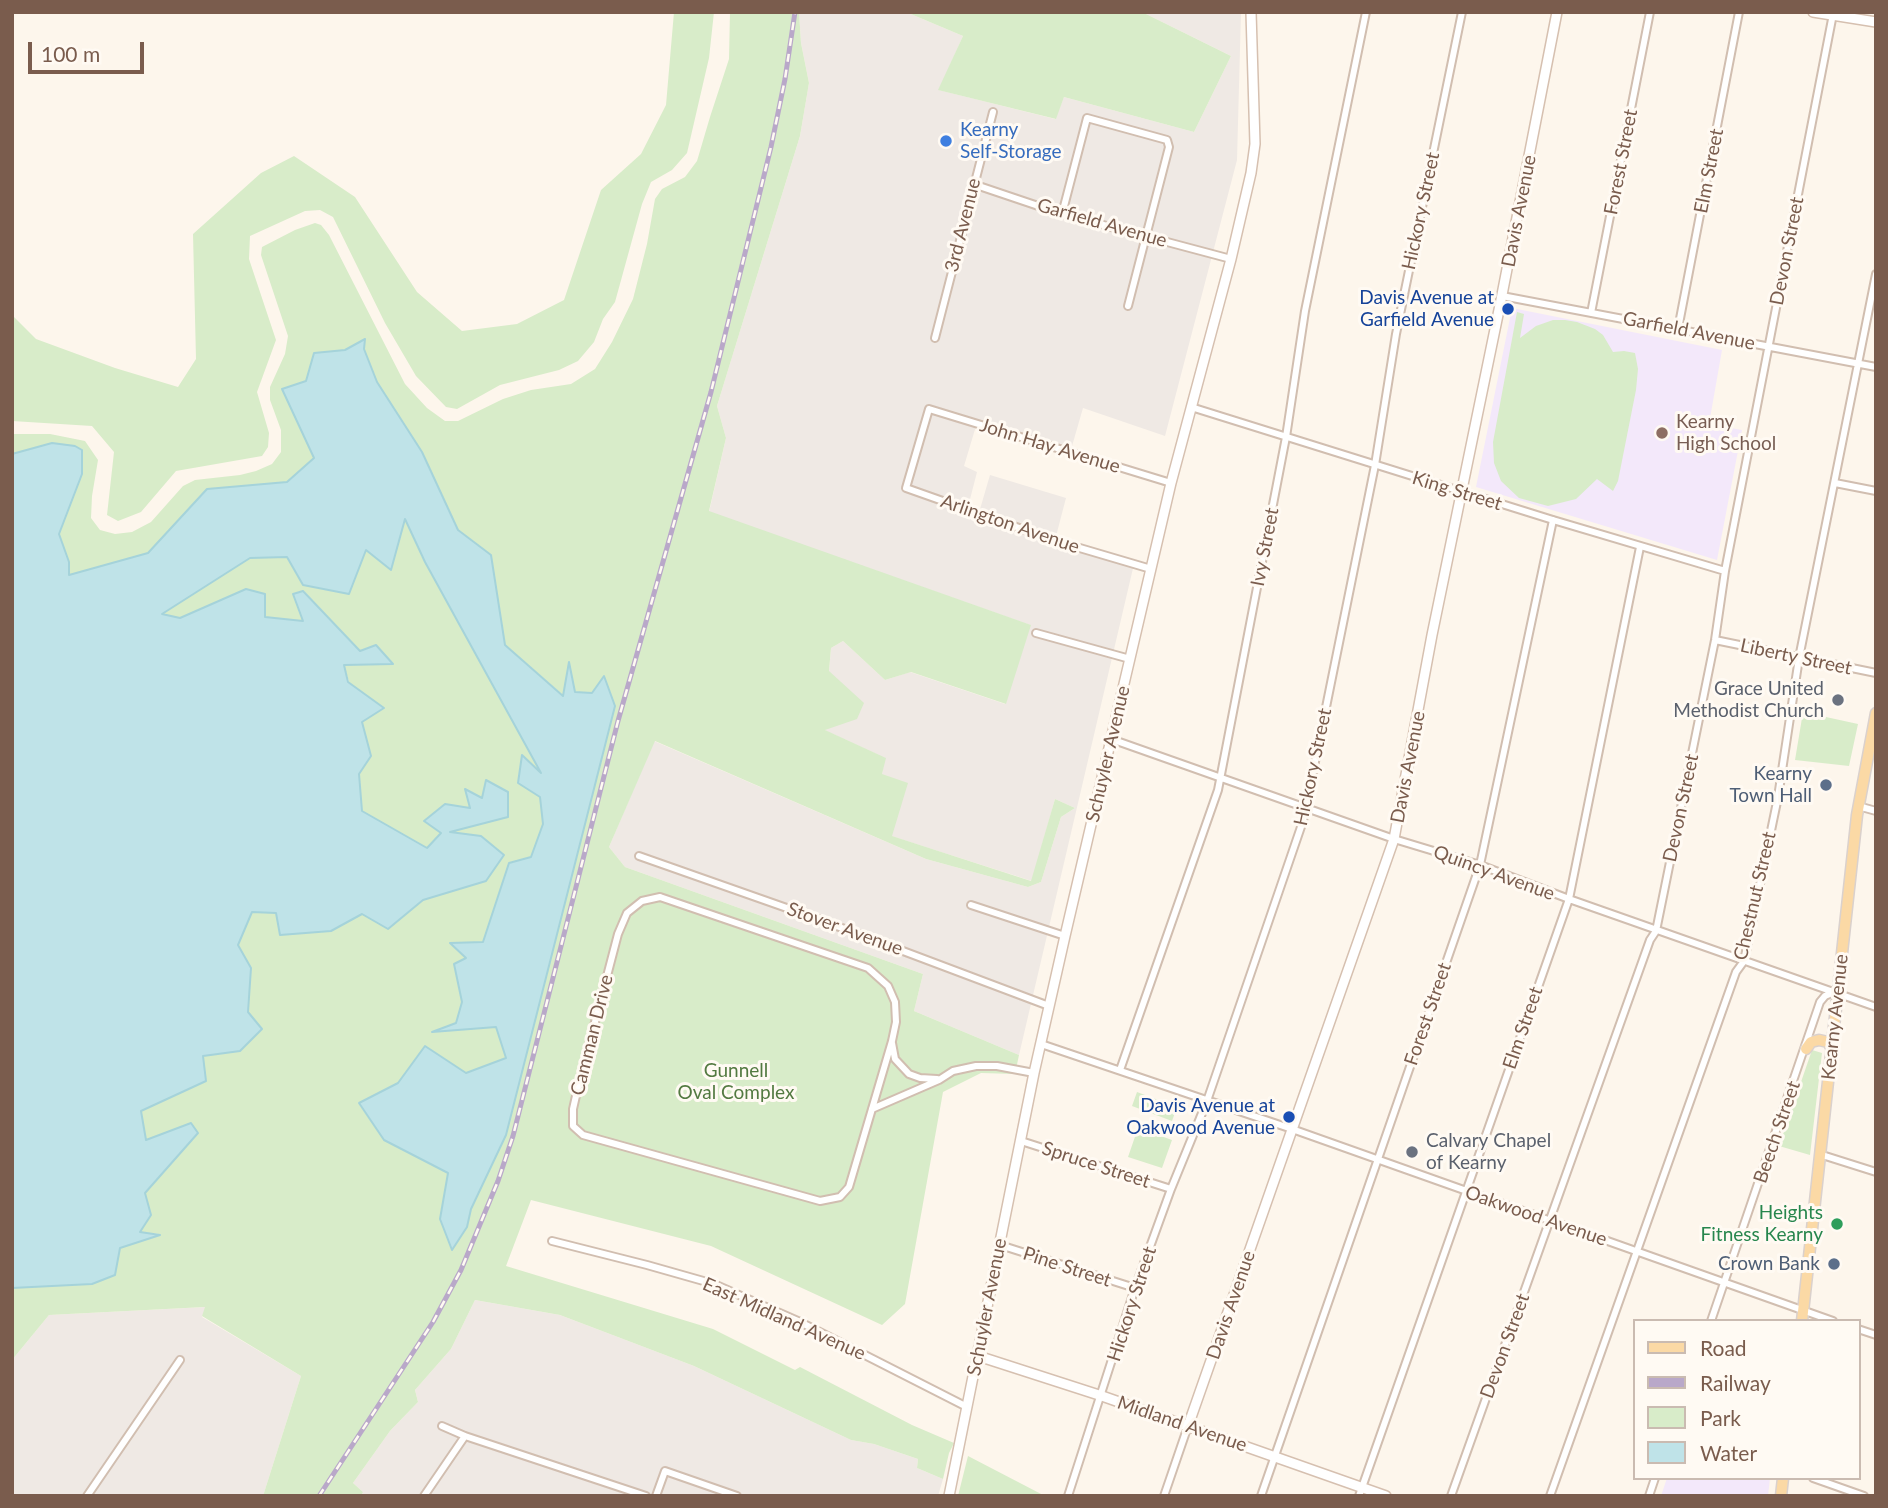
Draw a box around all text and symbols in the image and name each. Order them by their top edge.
scale bar [32,28,147,72]
text: 100 m [41,41,100,66]
street label: Forest Street [1600,107,1642,217]
place label: Kearny Self-Storage [960,119,1062,163]
street label: Elm Street [1690,127,1728,215]
marker: Kearny Self-Storage [938,133,954,149]
street label: Hickory Street [1397,150,1445,272]
street label: Davis Avenue [1497,153,1541,269]
street label: 3rd Avenue [940,176,986,274]
street label: Garfield Avenue [1034,194,1170,252]
street label: Devon Street [1765,195,1809,307]
place label: Davis Avenue at Garfield Avenue [1359,287,1494,331]
marker: Davis Avenue at Garfield Avenue [1500,301,1516,317]
street label: Garfield Avenue [1621,307,1757,355]
place label: Kearny High School [1676,411,1776,455]
street label: John Hay Avenue [977,414,1123,478]
marker: Kearny High School [1654,425,1670,441]
street label: King Street [1409,467,1505,515]
street label: Arlington Avenue [938,490,1082,558]
street label: Ivy Street [1246,506,1284,588]
street label: Liberty Street [1738,634,1854,680]
place label: Grace United Methodist Church [1673,678,1824,722]
street label: Schuyler Avenue [1081,683,1135,825]
marker: Grace United Methodist Church [1830,692,1846,708]
street label: Hickory Street [1289,706,1337,828]
street label: Davis Avenue [1386,709,1430,825]
street label: Devon Street [1658,752,1704,864]
place label: Kearny Town Hall [1729,763,1812,807]
marker: Kearny Town Hall [1818,777,1834,793]
street label: Chestnut Street [1729,829,1781,963]
street label: Quincy Avenue [1430,840,1558,906]
street label: Stover Avenue [784,898,906,960]
street label: Kearny Avenue [1817,953,1853,1081]
street label: Forest Street [1400,960,1456,1068]
street label: Camman Drive [566,972,618,1098]
street label: Elm Street [1498,984,1548,1072]
park label: Gunnell Oval Complex [678,1060,794,1104]
street label: Beech Street [1749,1078,1805,1186]
place label: Davis Avenue at Oakwood Avenue [1126,1095,1275,1139]
marker: Davis Avenue at Oakwood Avenue [1281,1109,1297,1125]
place label: Calvary Chapel of Kearny [1426,1130,1551,1174]
street label: Spruce Street [1039,1137,1153,1193]
marker: Calvary Chapel of Kearny [1404,1144,1420,1160]
street label: Oakwood Avenue [1462,1181,1610,1251]
place label: Heights Fitness Kearny [1701,1202,1823,1246]
marker: Heights Fitness Kearny [1829,1216,1845,1232]
street label: Schuyler Avenue [962,1236,1012,1378]
street label: Pine Street [1020,1242,1114,1292]
street label: Hickory Street [1103,1244,1161,1364]
street label: Davis Avenue [1202,1247,1260,1363]
place label: Crown Bank [1718,1253,1820,1275]
marker: Crown Bank [1826,1256,1842,1272]
street label: East Midland Avenue [699,1273,869,1365]
street label: Devon Street [1475,1290,1535,1402]
legend [1632,1319,1860,1480]
text: Road [1700,1335,1747,1360]
text: Railway [1700,1370,1771,1395]
street label: Midland Avenue [1114,1391,1250,1457]
text: Park [1700,1405,1741,1430]
text: Water [1700,1440,1757,1465]

